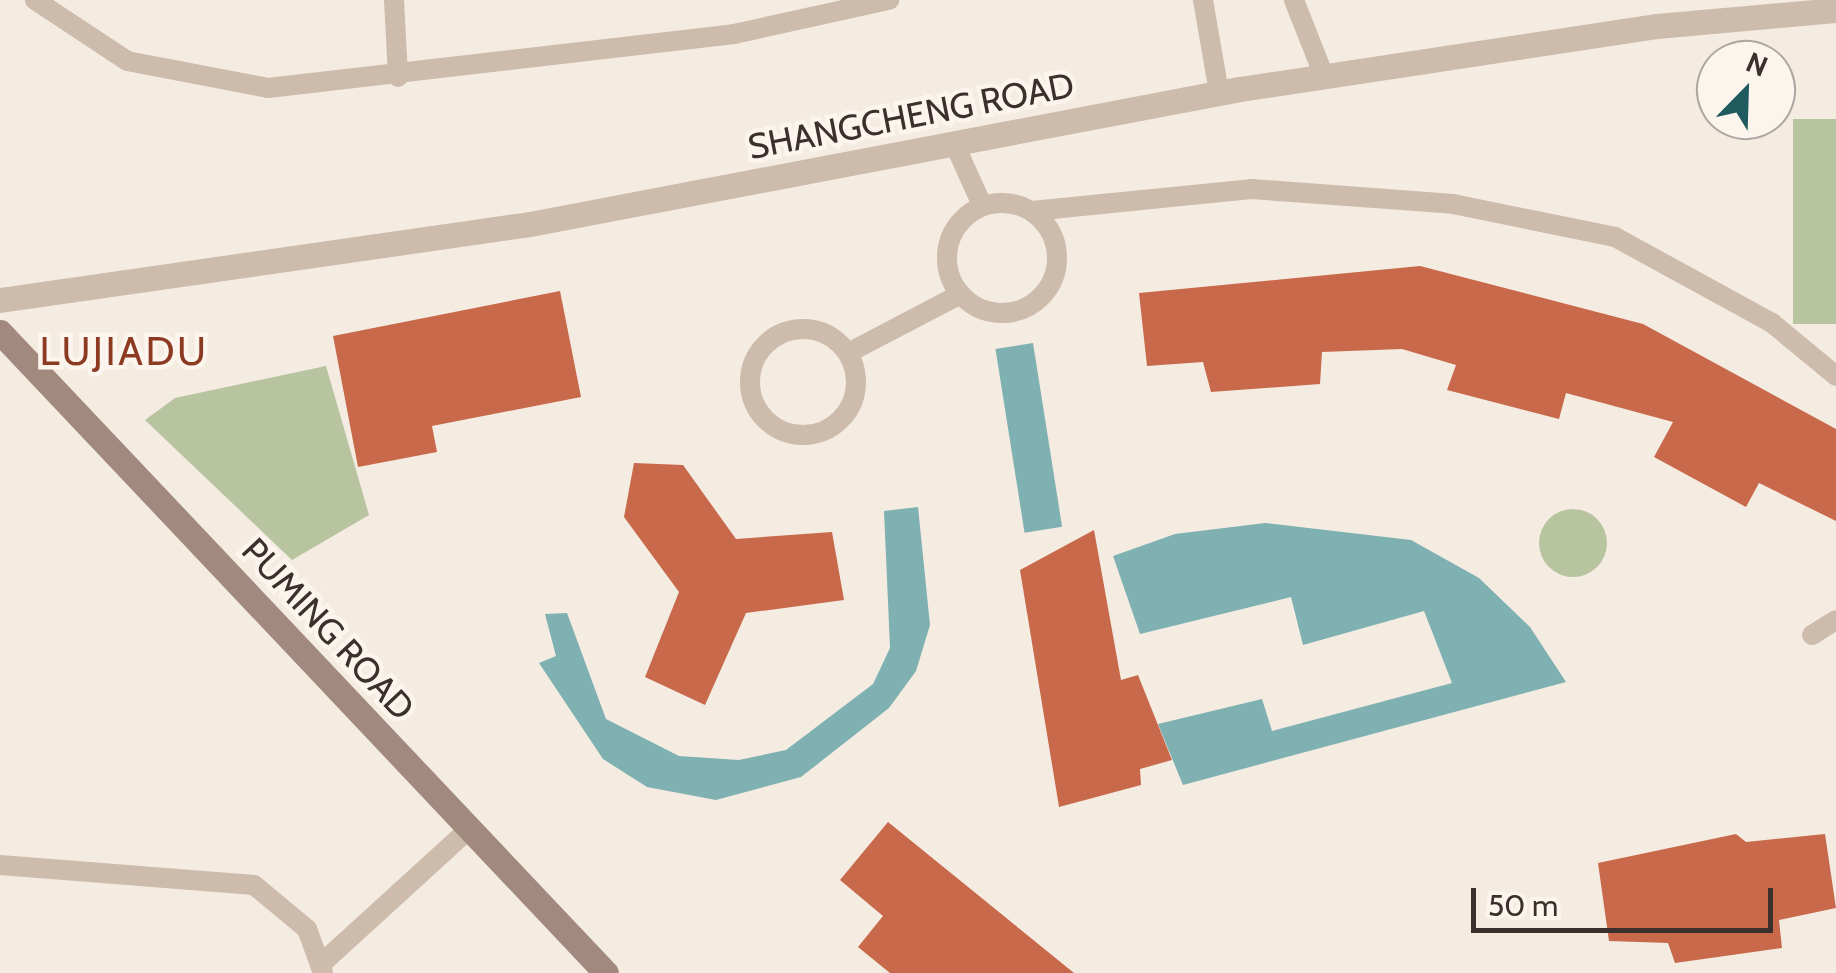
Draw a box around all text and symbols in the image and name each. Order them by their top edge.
north arrow [1696,40,1796,140]
text: N [1741,45,1773,84]
street label: SHANGCHENG ROAD [744,64,1078,168]
district label: LUJIADU [40,327,208,375]
street label: PUMING ROAD [233,529,423,729]
scale bar [1476,868,1778,930]
text: 50 m [1488,887,1558,924]

